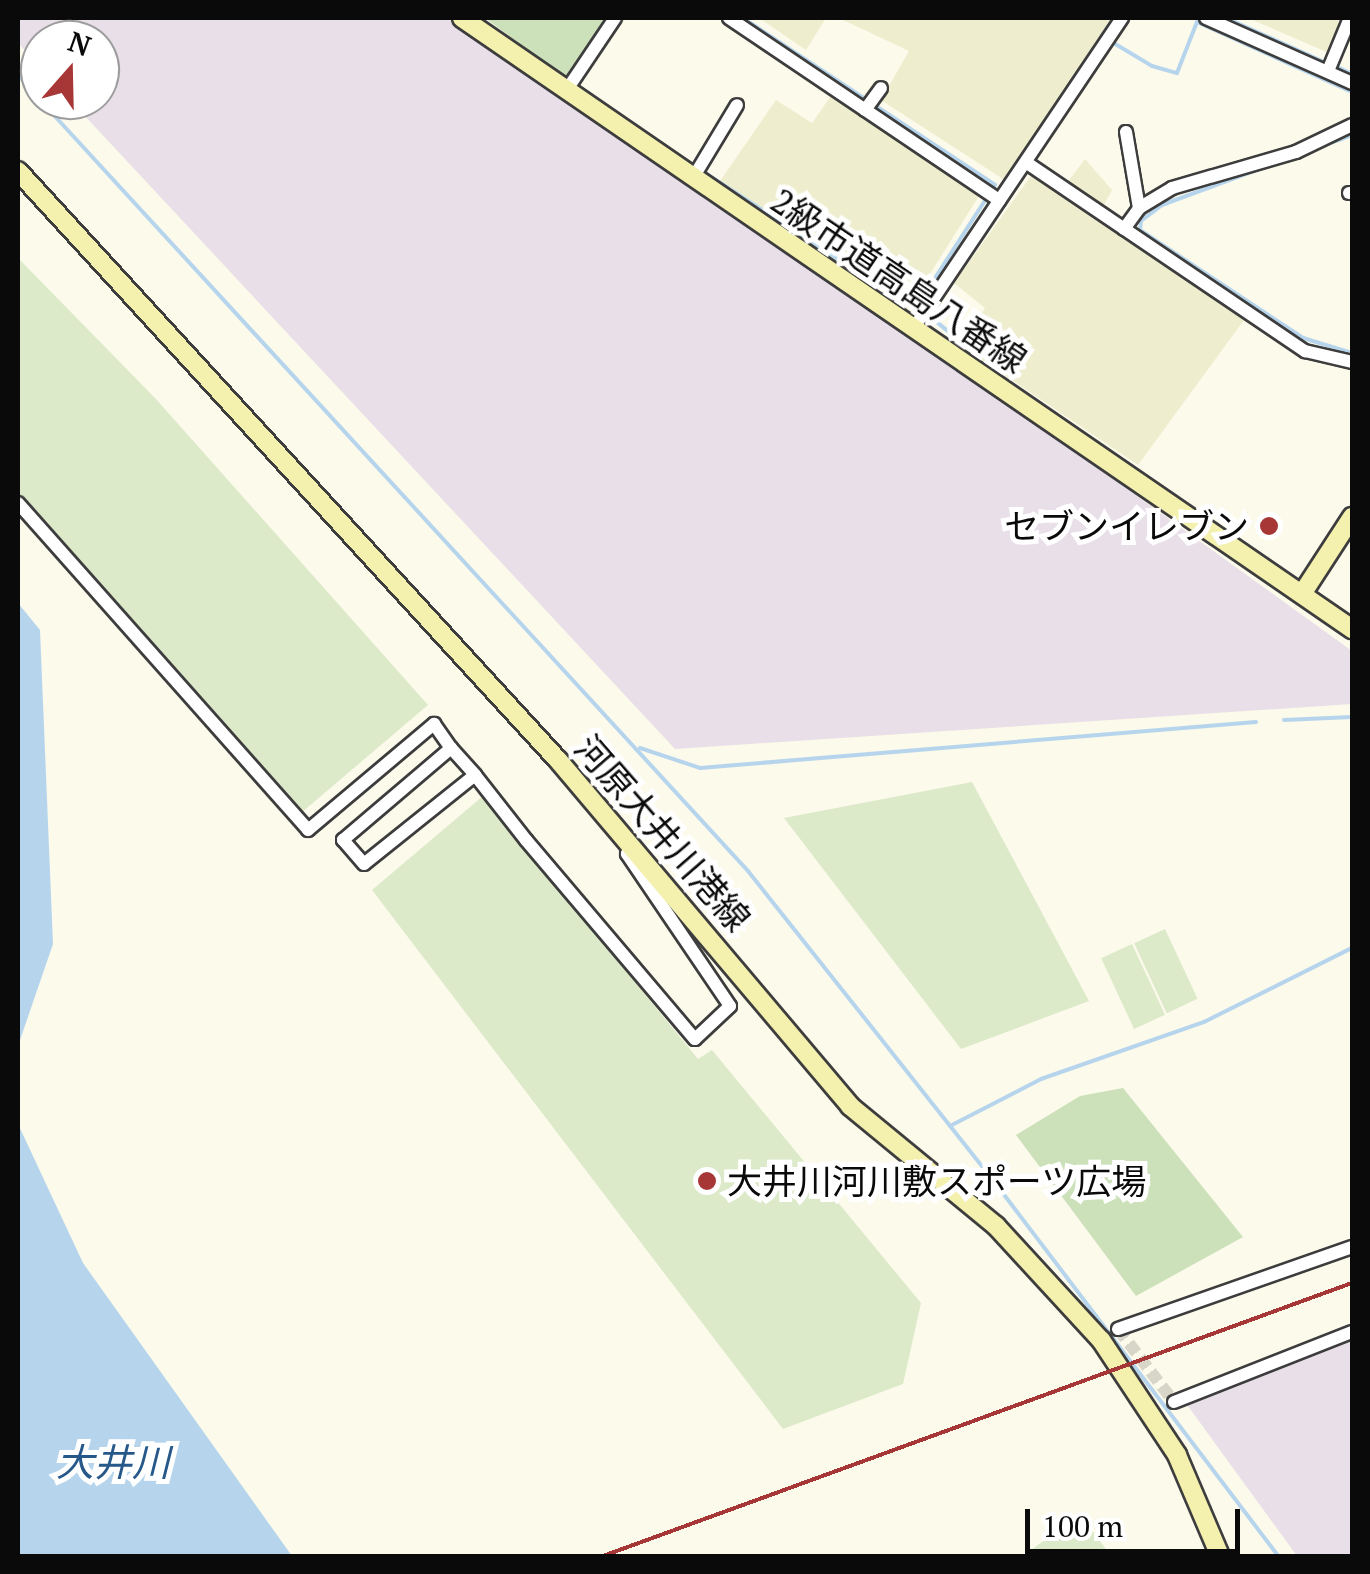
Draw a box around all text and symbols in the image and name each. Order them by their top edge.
north arrow [20,20,120,120]
text: N [63,22,96,64]
street label: 2級市道高島八番線 [763,179,1035,381]
place label: セブンイレブン [1004,505,1249,547]
marker: セブンイレブン [1258,515,1280,537]
street label: 河原大井川港線 [567,727,759,939]
place label: 大井川河川敷スポーツ広場 [727,1160,1147,1202]
marker: 大井川河川敷スポーツ広場 [696,1170,718,1192]
water label: 大井川 [56,1440,170,1486]
scale bar [1030,1489,1245,1551]
text: 100 m [1042,1506,1123,1546]

